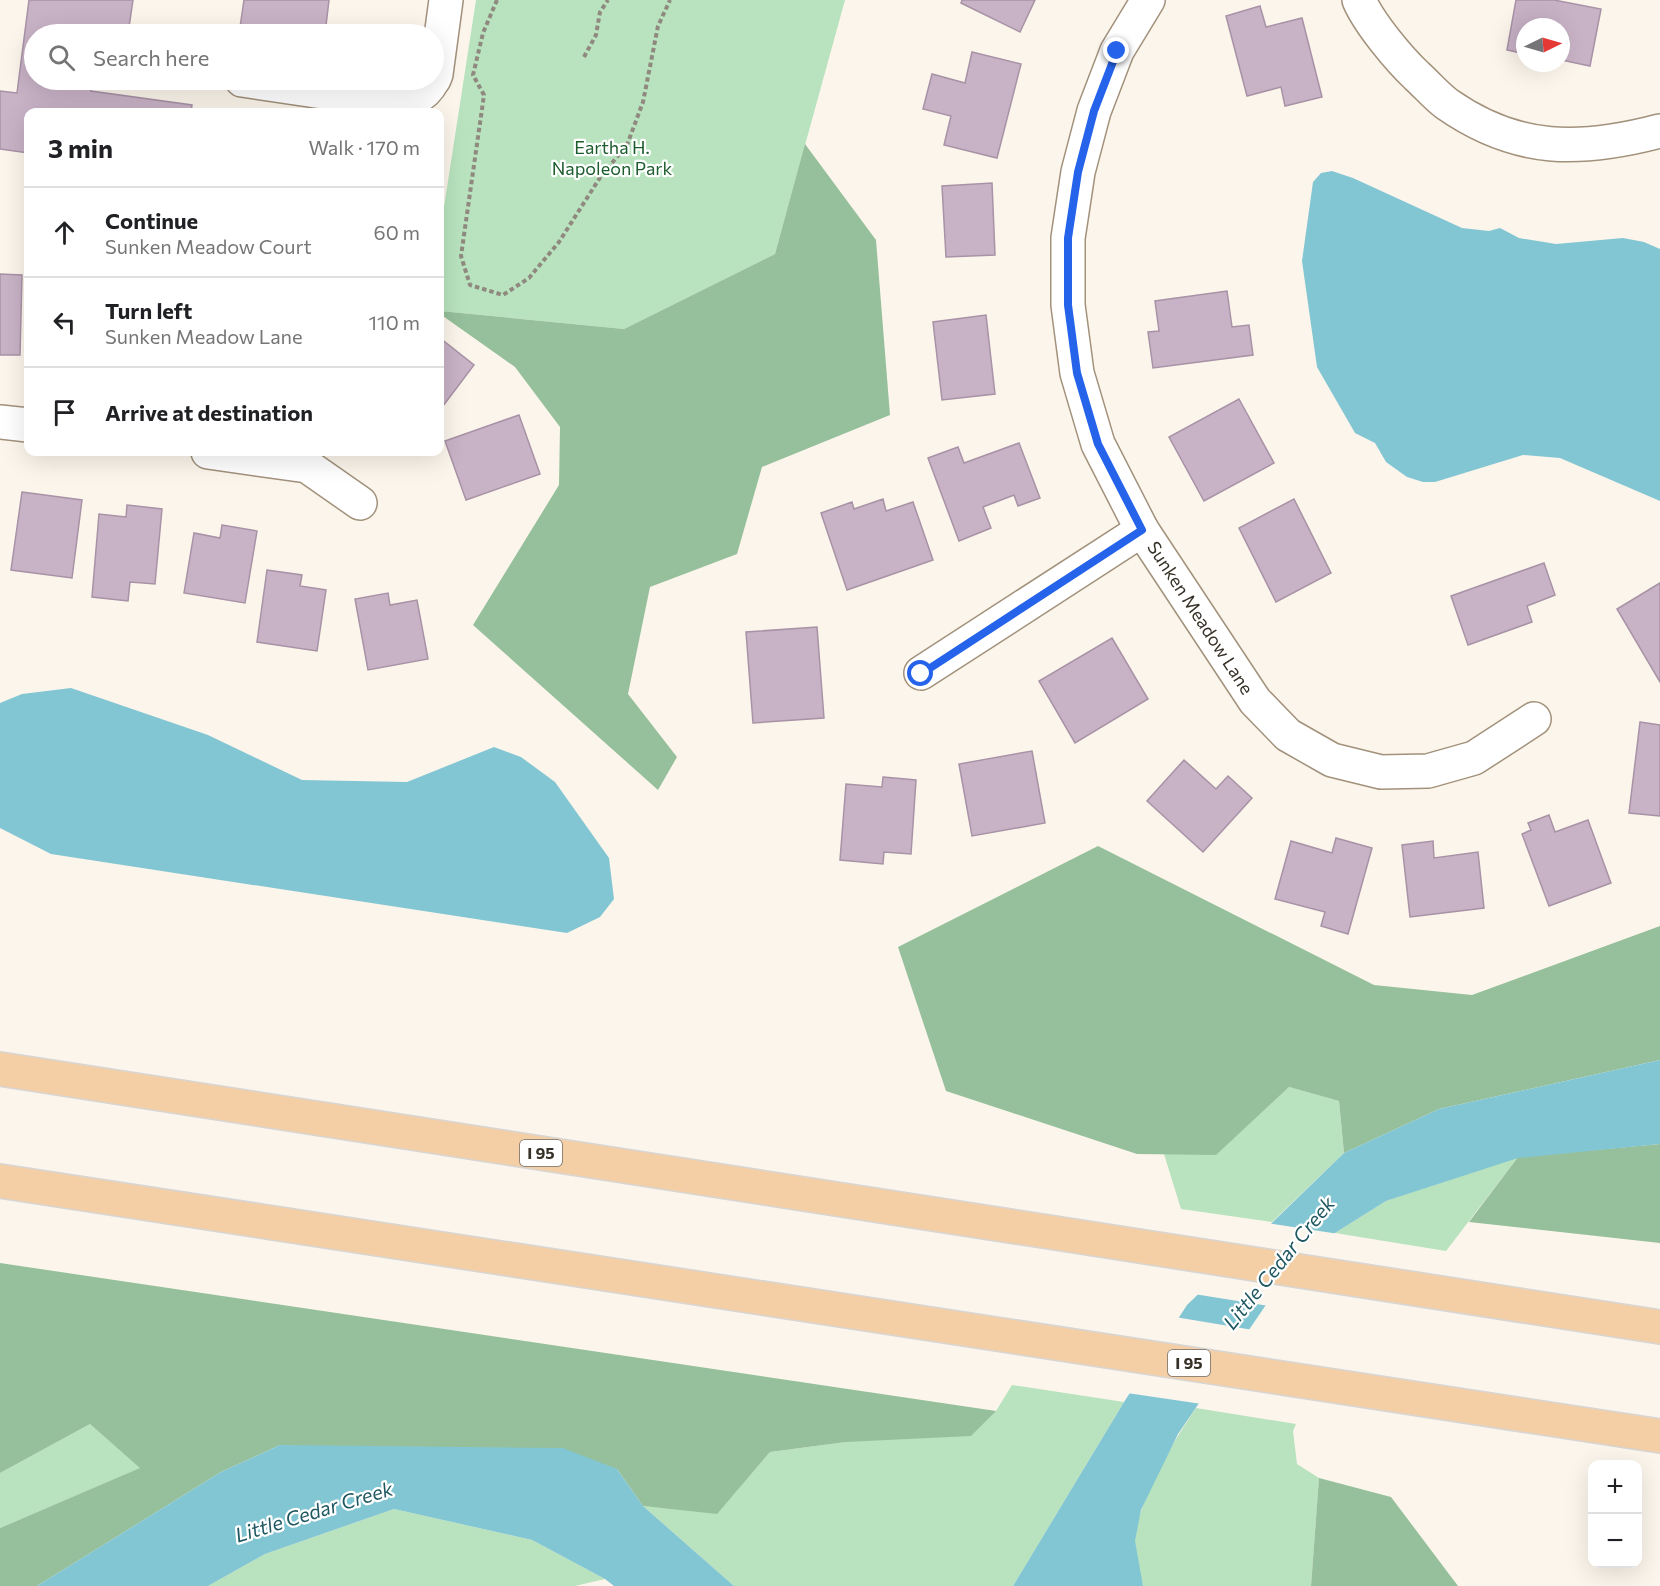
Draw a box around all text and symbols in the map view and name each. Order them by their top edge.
north arrow [1516,18,1570,72]
search box [24,24,444,90]
route end [1103,37,1129,63]
icon: search [45,41,78,74]
text: Search here [93,44,209,71]
text: 3 min [48,132,113,163]
text: Walk · 170 m [309,135,420,159]
park label: Eartha H. Napoleon Park [552,136,673,179]
text: Continue [105,207,198,234]
icon: ahead [48,216,81,249]
text: 60 m [374,220,420,244]
text: Sunken Meadow Court [105,234,312,258]
text: Turn left [105,297,192,324]
icon: left [48,306,81,339]
text: 110 m [369,310,420,334]
text: Sunken Meadow Lane [105,324,303,348]
icon: arrive [48,396,81,429]
text: Arrive at destination [105,399,313,426]
street label: Sunken Meadow Lane [1143,537,1258,698]
route start [907,660,933,686]
road number: I 95 [520,1140,562,1166]
water label: Little Cedar Creek [1217,1190,1340,1334]
road number: I 95 [1168,1350,1210,1376]
map controls [1588,1460,1642,1568]
button: + [1588,1460,1642,1514]
water label: Little Cedar Creek [232,1475,397,1546]
button: − [1588,1514,1642,1568]

